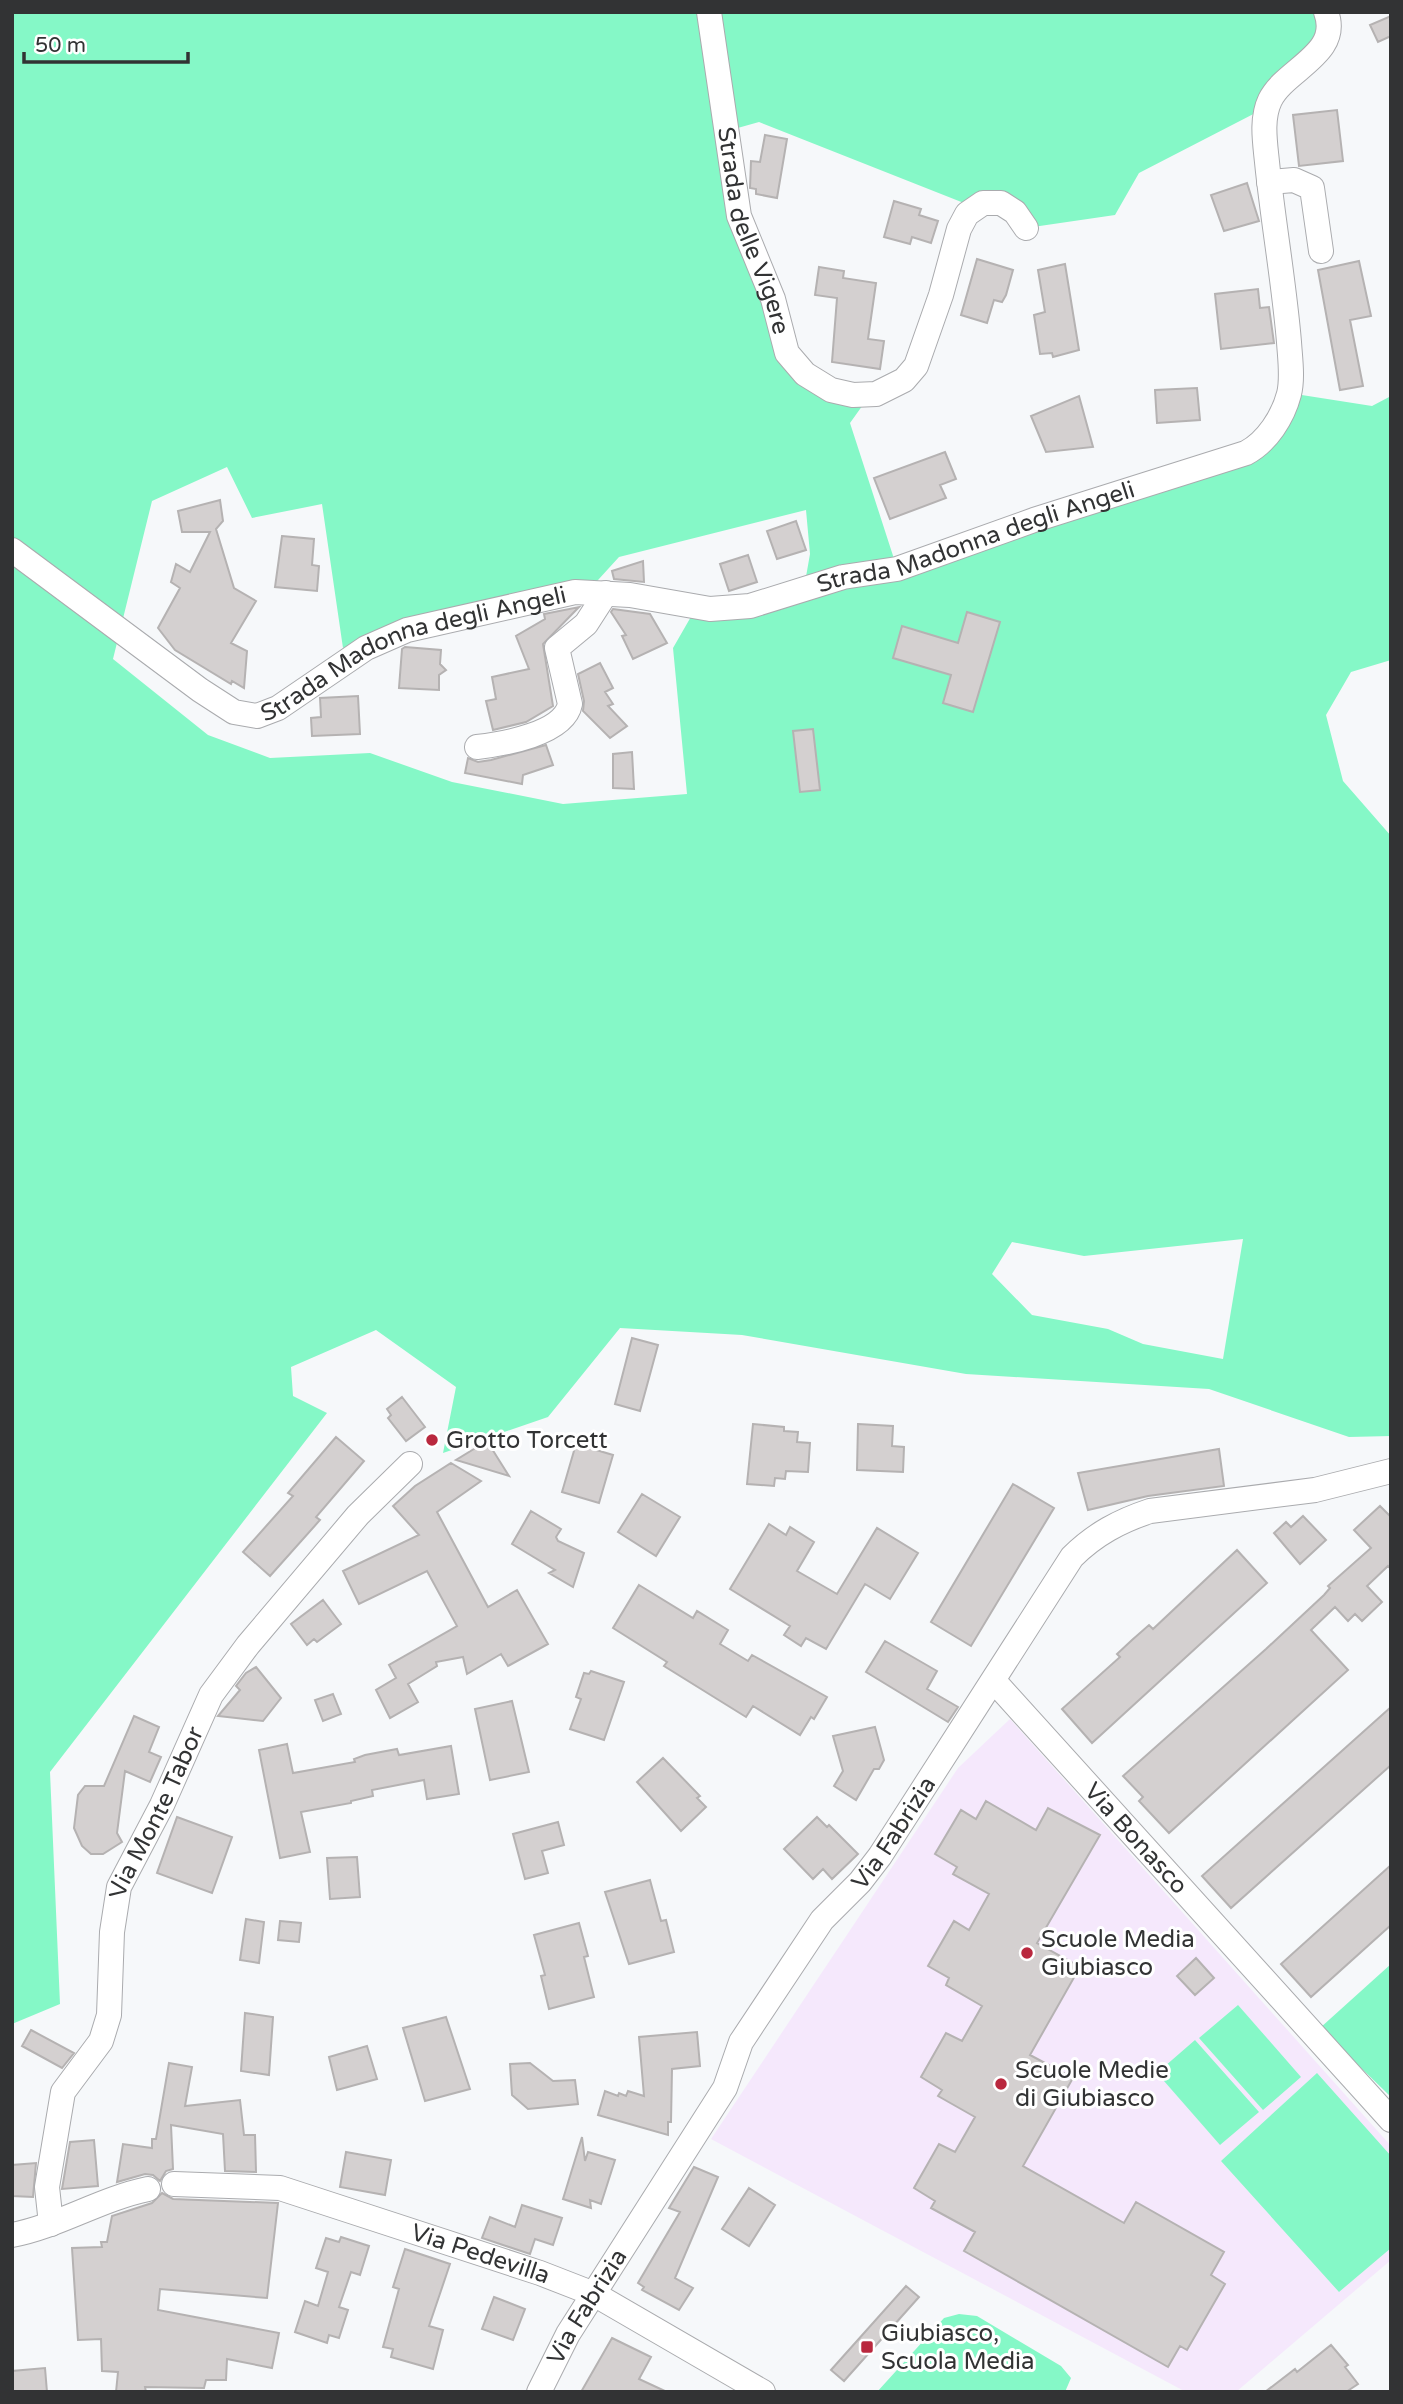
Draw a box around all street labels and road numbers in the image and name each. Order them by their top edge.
street label: Strada delle Vigere [711,125,796,337]
street label: Strada Madonna degli Angeli [813,475,1138,599]
street label: Strada Madonna degli Angeli [257,580,569,728]
street label: Via Monte Tabor [103,1721,210,1900]
street label: Via Fabrizia [845,1771,942,1896]
street label: Via Bonasco [1078,1777,1194,1900]
street label: Via Pedevilla [407,2218,554,2290]
street label: Via Fabrizia [541,2244,634,2369]

